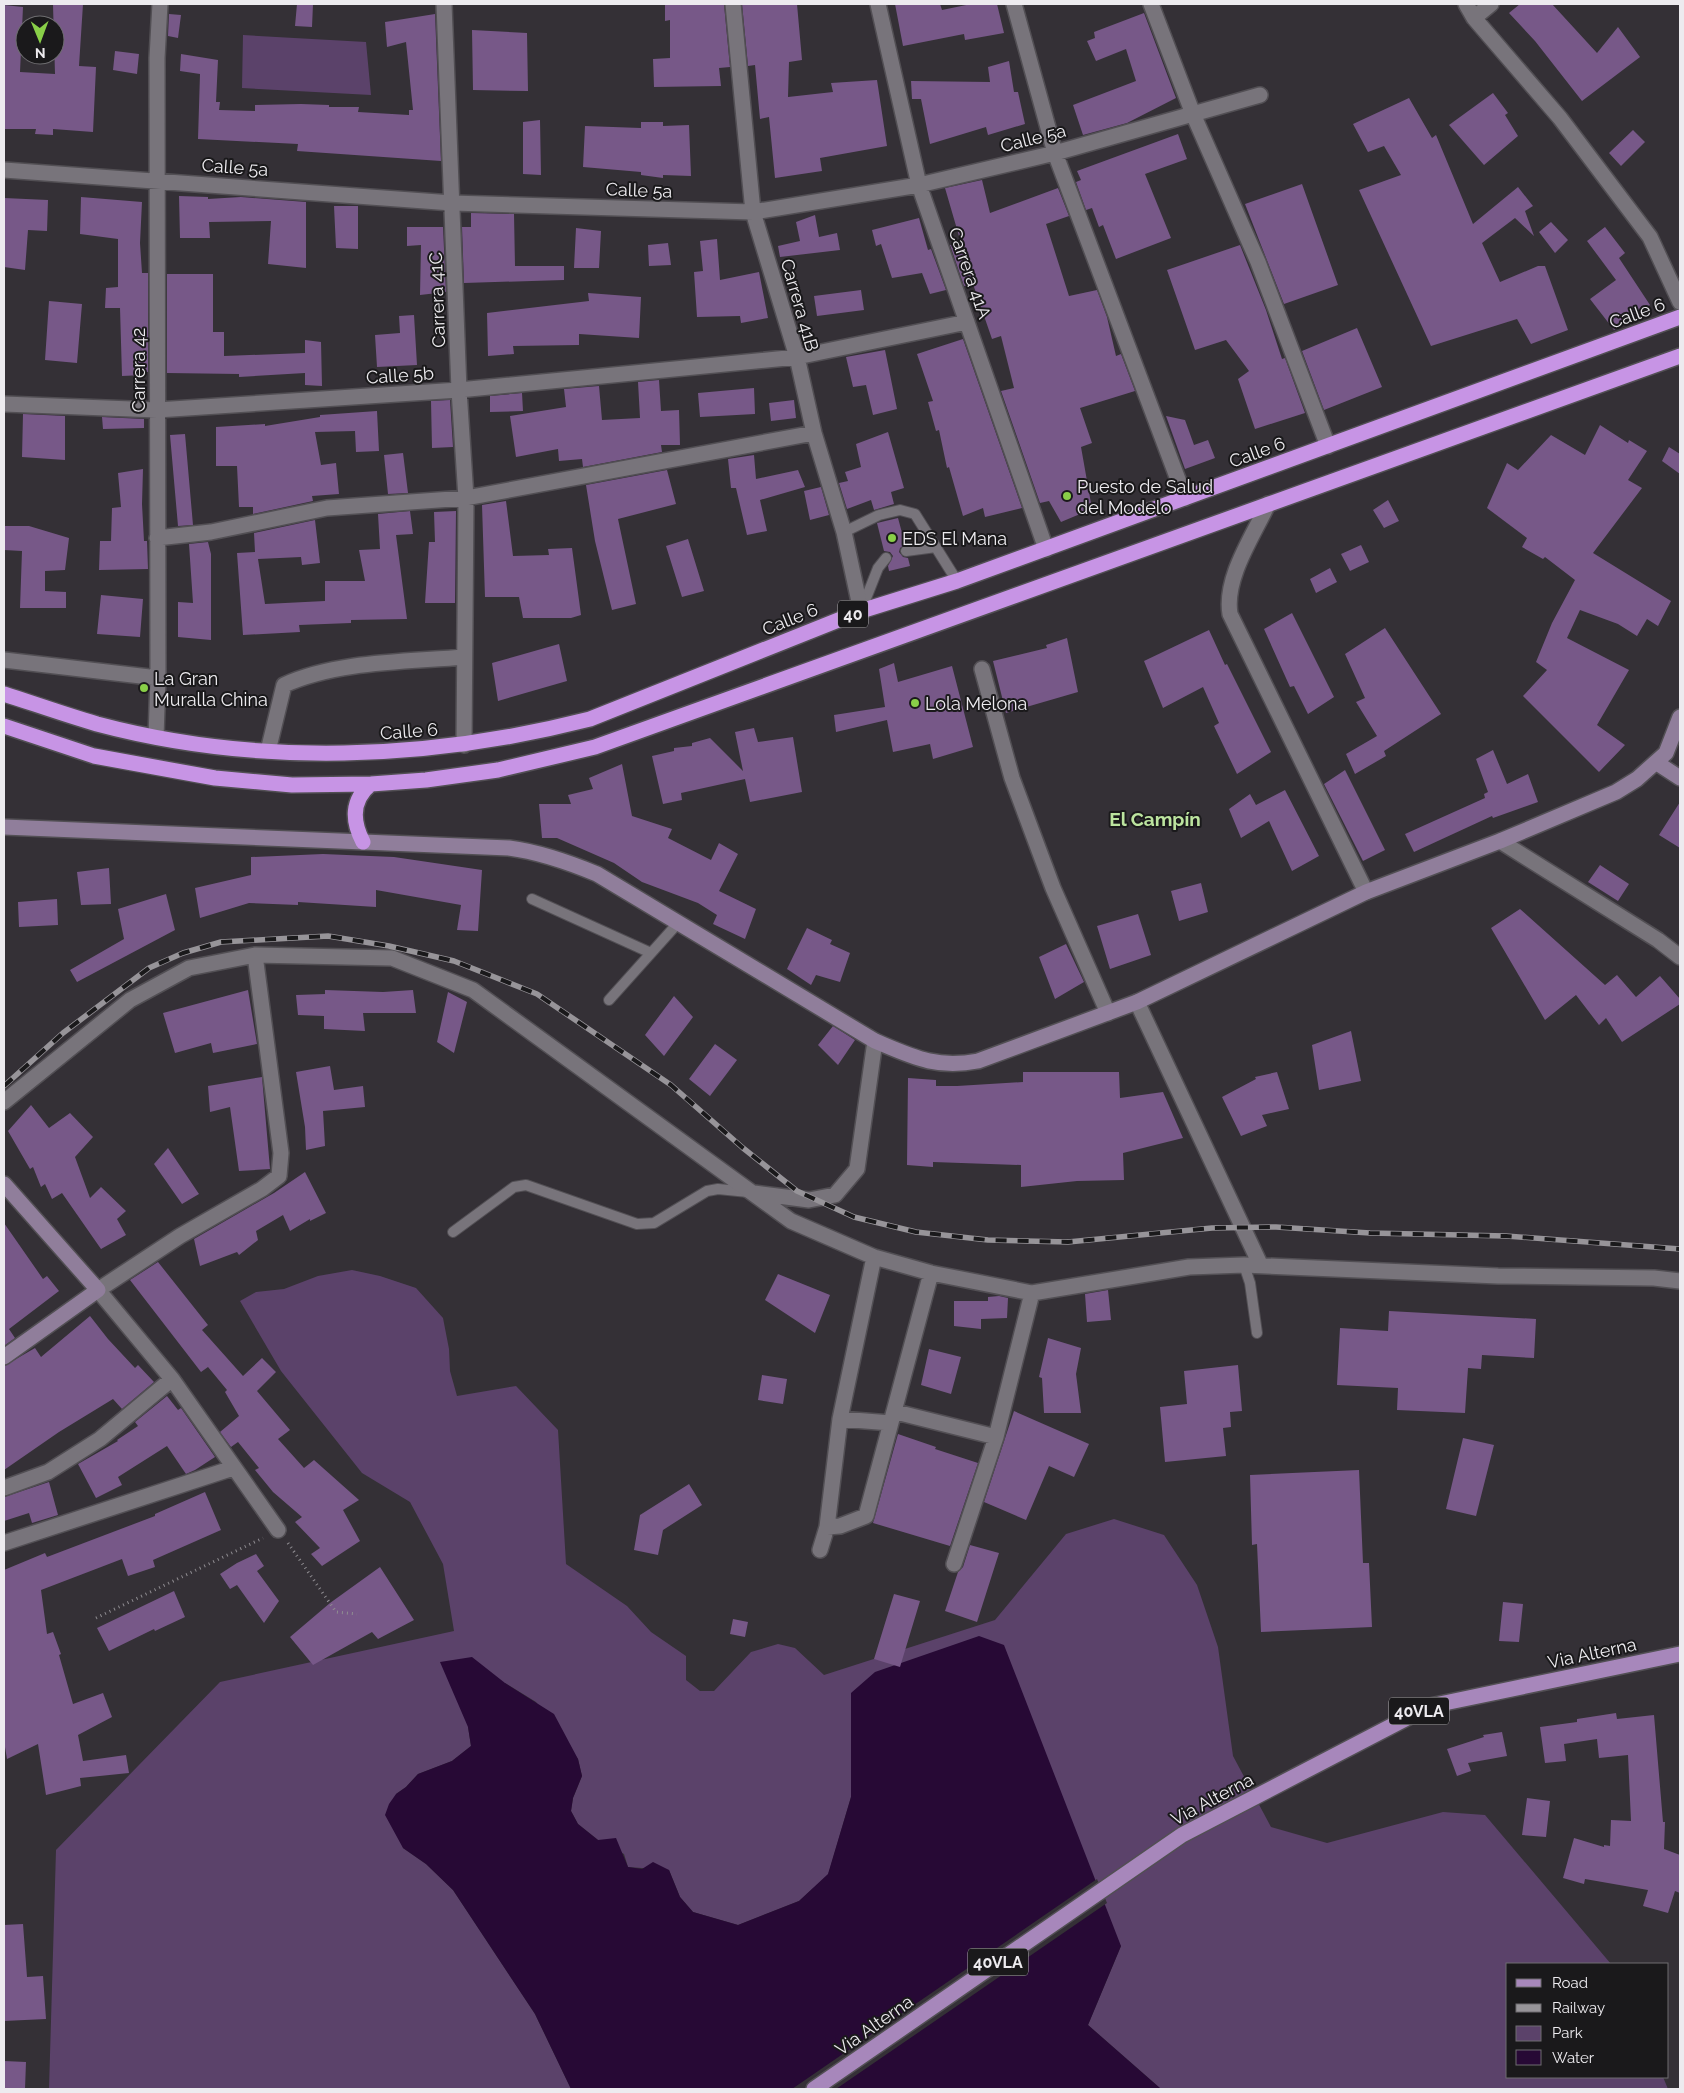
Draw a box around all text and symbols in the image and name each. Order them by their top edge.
north arrow [15,15,65,65]
text: N [35,45,46,61]
street label: Calle 5a [998,120,1068,156]
street label: Calle 5a [201,154,269,180]
street label: Calle 5a [605,178,673,202]
street label: Carrera 41A [945,224,995,322]
street label: Carrera 41C [425,252,449,348]
street label: Carrera 41B [777,256,823,354]
street label: Calle 6 [1606,293,1668,333]
street label: Carrera 42 [128,328,149,412]
street label: Calle 5b [365,362,435,388]
street label: Calle 6 [1226,432,1288,472]
place label: Puesto de Salud del Modelo [1077,476,1213,518]
marker: Puesto de Salud del Modelo [1061,490,1073,502]
place label: EDS El Mana [902,528,1007,549]
marker: EDS El Mana [886,532,898,544]
street label: Calle 6 [759,598,821,640]
road number: 40 [838,600,868,628]
place label: La Gran Muralla China [154,668,268,710]
marker: La Gran Muralla China [138,682,150,694]
place label: Lola Melona [925,693,1027,714]
marker: Lola Melona [909,697,921,709]
street label: Calle 6 [379,718,439,743]
district label: El Campín [1109,808,1201,830]
street label: Via Alterna [1546,1633,1638,1673]
road number: 40VLA [1389,1698,1449,1724]
street label: Via Alterna [1167,1769,1257,1829]
road number: 40VLA [968,1948,1028,1975]
legend [1506,1963,1669,2078]
text: Road [1552,1974,1588,1992]
street label: Via Alterna [831,1991,917,2059]
text: Railway [1552,1999,1605,2017]
text: Park [1552,2024,1583,2042]
text: Water [1552,2049,1595,2067]

